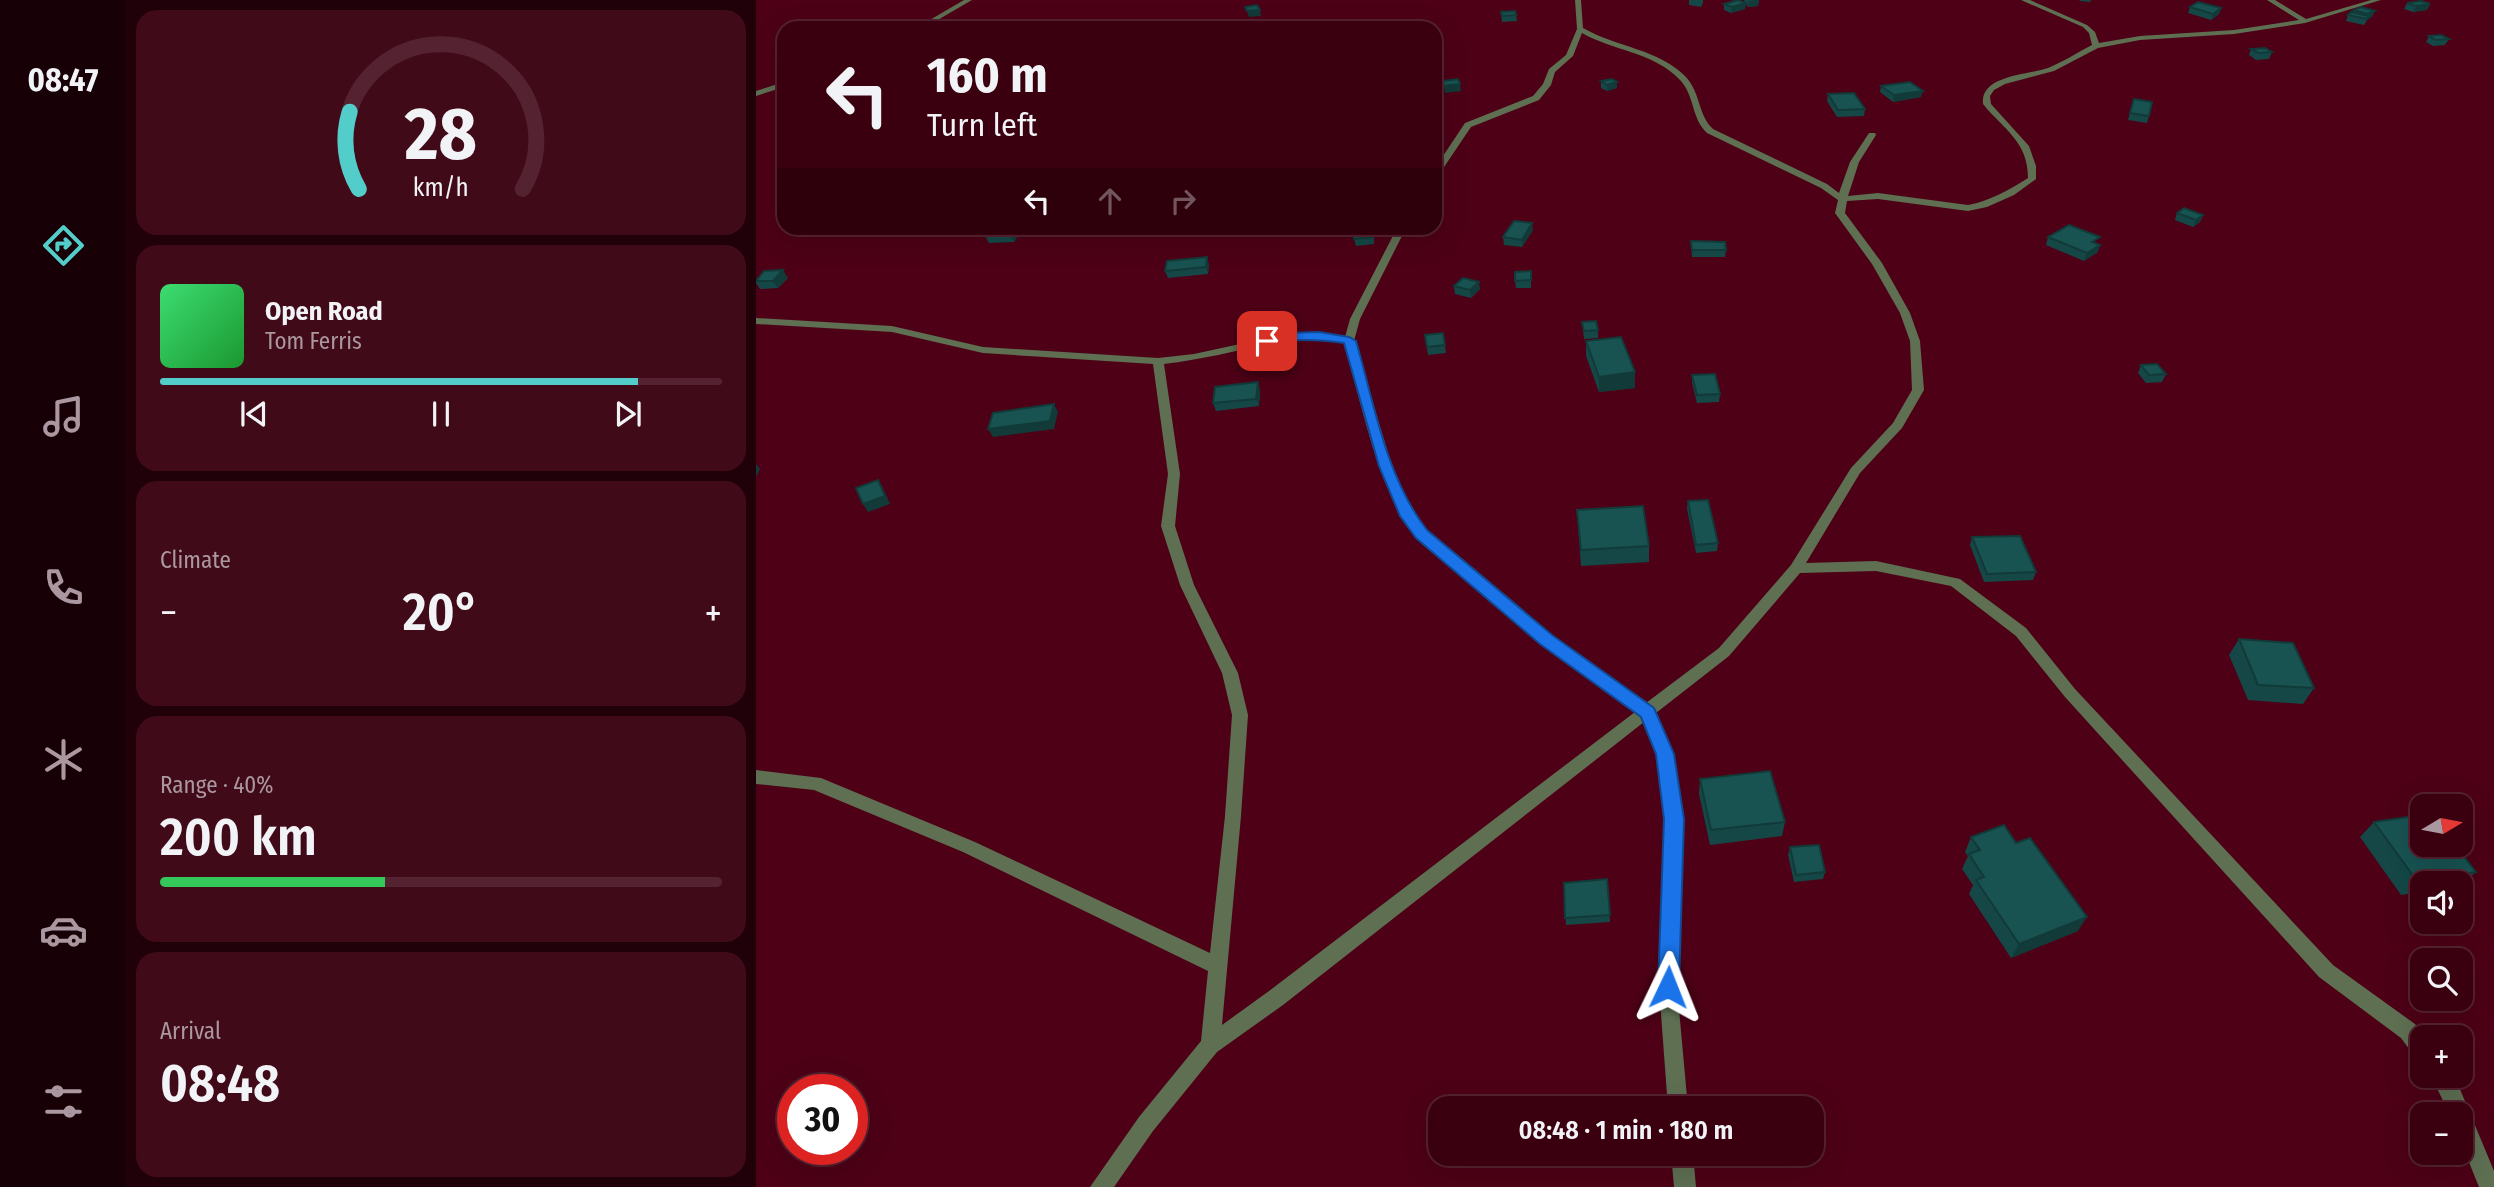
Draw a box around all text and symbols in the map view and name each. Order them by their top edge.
text: 160 m [927,46,1048,105]
icon: left [812,49,903,140]
text: 08:47 [28,61,98,99]
text: 28 [404,91,477,178]
text: Turn left [927,106,1037,144]
text: km/h [413,173,469,203]
icon: left [1018,182,1056,220]
icon: ahead [1091,182,1129,220]
icon: right [1164,182,1202,220]
icon: directions [39,221,88,270]
text: Open Road [265,296,383,327]
pin [1237,311,1297,371]
icon: arrive [1248,322,1286,360]
text: Tom Ferris [265,327,362,355]
icon: music [39,392,88,441]
icon: previous [235,395,273,433]
icon: pause [422,395,460,433]
icon: next [609,395,647,433]
text: Climate [160,546,231,574]
icon: phone [39,563,88,612]
text: 20° [403,581,479,644]
text: − [160,590,177,636]
text: + [705,590,722,636]
icon: climate [39,735,88,784]
text: Range · 40% [160,771,274,799]
north arrow [2410,794,2473,858]
map controls [2410,794,2473,1165]
text: 200 km [160,806,317,869]
button: sound [2410,871,2473,934]
icon: car [39,906,88,955]
button: search [2410,948,2473,1011]
position arrow [1631,950,1705,1024]
text: Arrival [160,1017,221,1045]
button: + [2410,1025,2473,1088]
text: 08:48 [160,1052,280,1115]
speed limit sign: 30 [777,1074,868,1165]
icon: filters [39,1077,88,1126]
button: − [2410,1102,2473,1165]
text: 08:48 · 1 min · 180 m [1519,1115,1733,1146]

